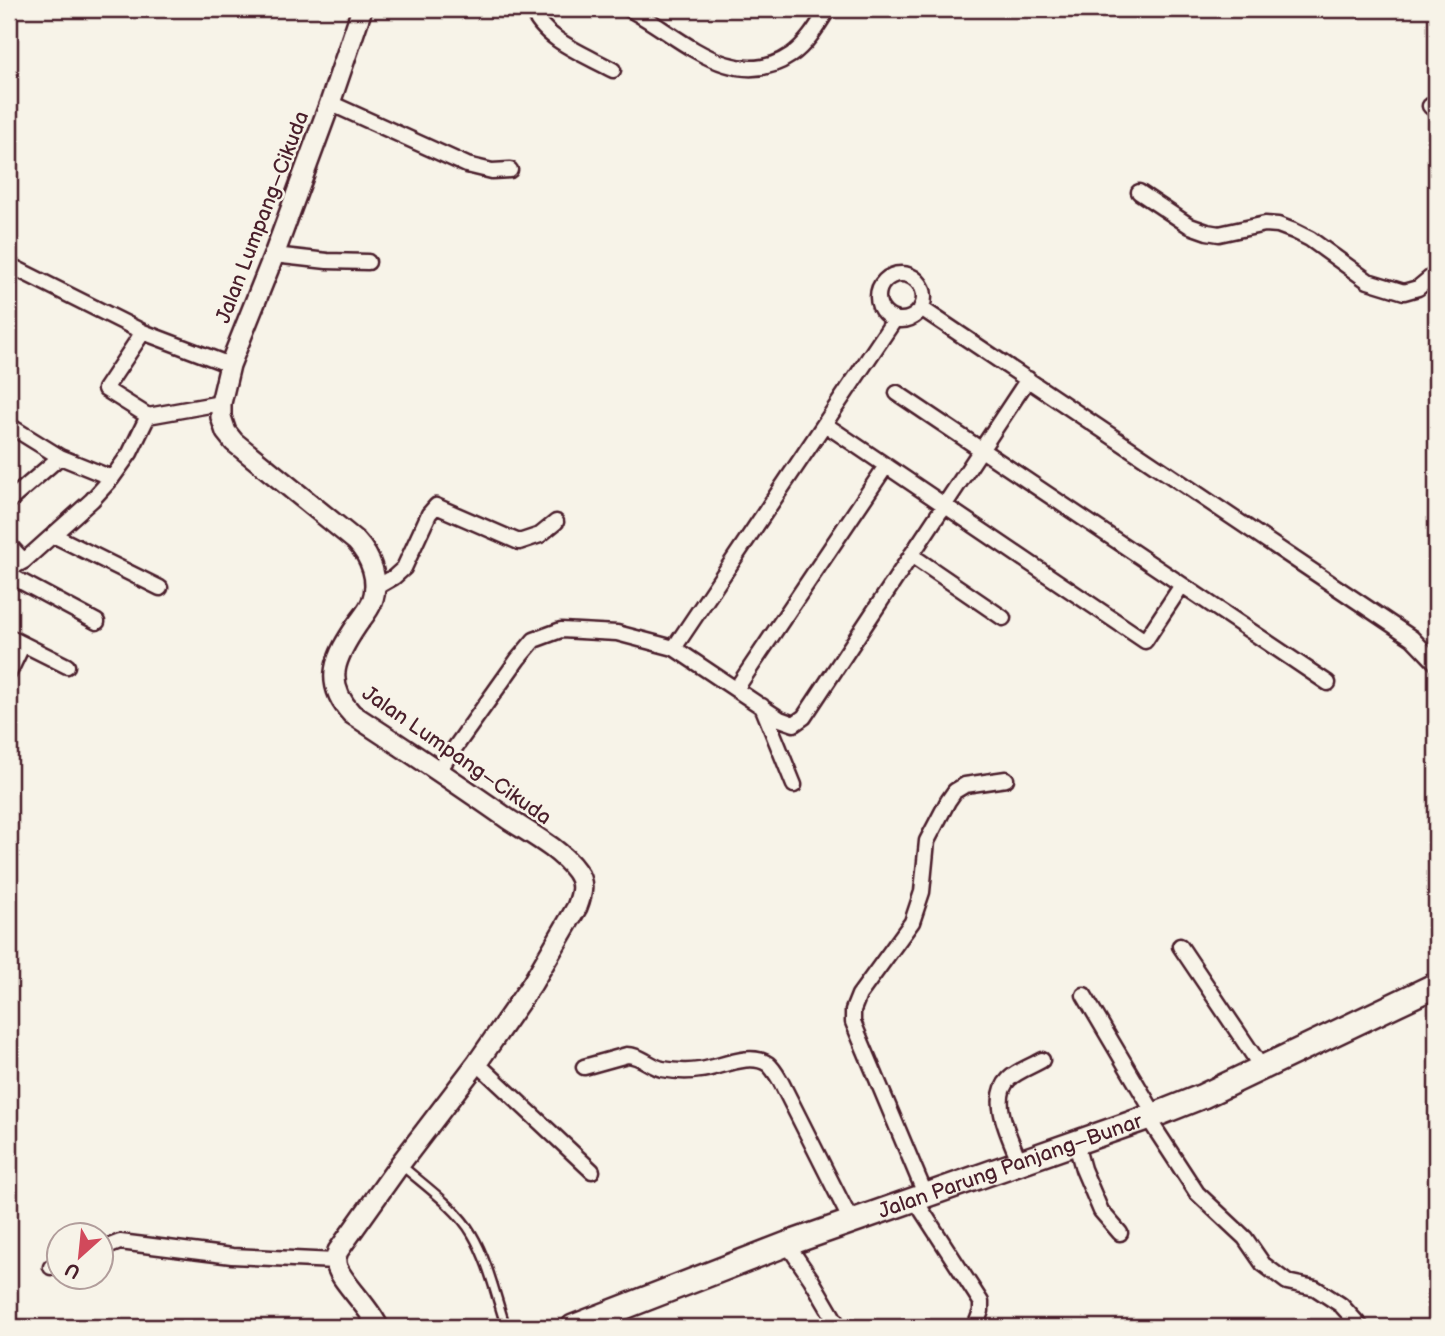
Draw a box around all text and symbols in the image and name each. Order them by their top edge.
street label: Jalan Lumpang–Cikuda [210,108,314,327]
street label: Jalan Lumpang–Cikuda [357,681,556,830]
street label: Jalan Parung Panjang–Bunar [875,1108,1146,1224]
north arrow [46,1220,116,1290]
text: U [62,1256,84,1283]

